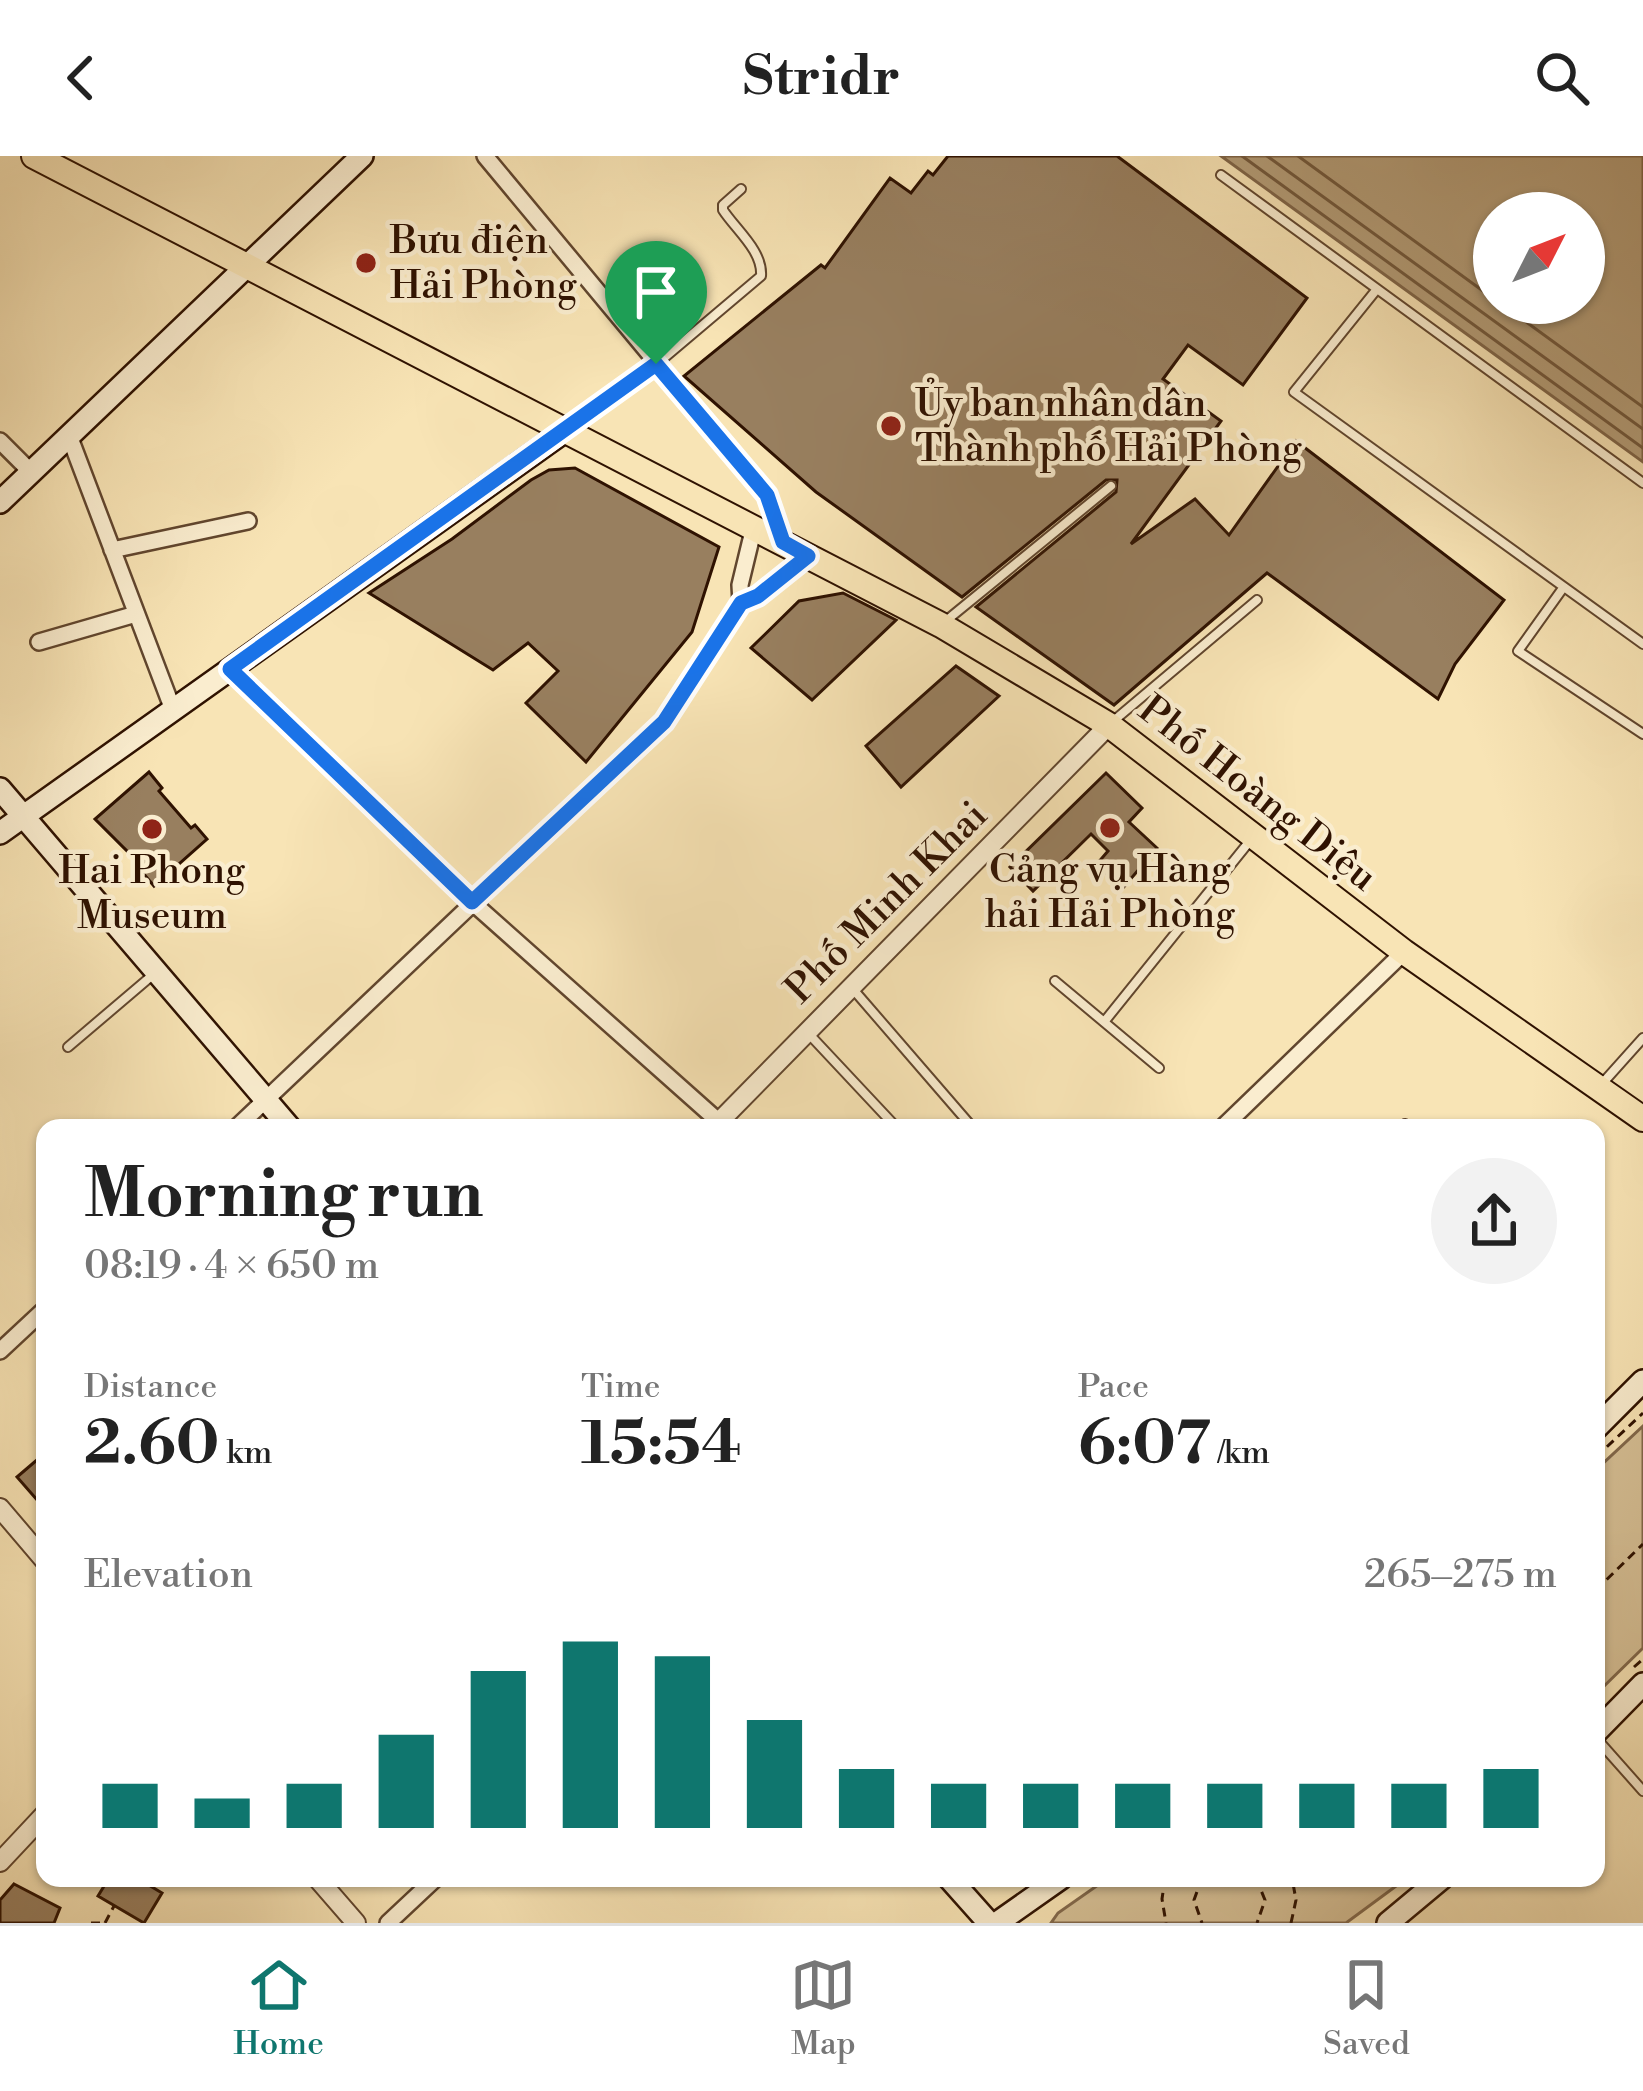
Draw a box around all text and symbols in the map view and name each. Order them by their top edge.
text: Stridr [743,44,900,112]
icon: back [48,45,114,111]
icon: search [1529,45,1595,111]
north arrow [1473,192,1605,324]
map controls [1473,192,1605,324]
place label: Bưu điện Hải Phòng [389,217,577,311]
pin [605,241,707,364]
marker: Bưu điện Hải Phòng [353,250,379,276]
icon: arrive [623,259,689,325]
place label: Ủy ban nhân dân Thành phố Hải Phòng [915,377,1302,474]
marker: Ủy ban nhân dân Thành phố Hải Phòng [878,413,904,439]
street label: Phố Hoàng Diệu [1128,686,1386,902]
street label: Phố Minh Khai [776,792,998,1014]
marker: Cảng vụ Hàng hải Hải Phòng [1097,815,1123,841]
marker: Hai Phong Museum [139,816,165,842]
place label: Cảng vụ Hàng hải Hải Phòng [984,846,1236,940]
place label: Hai Phong Museum [58,847,246,941]
text: Morning run [84,1155,483,1238]
button: share [1431,1158,1557,1284]
text: 08:19 · 4 × 650 m [84,1242,379,1291]
text: Distance [84,1367,217,1408]
text: Time [581,1367,660,1408]
text: Pace [1078,1367,1149,1408]
text: 2.60 [84,1408,219,1483]
text: 15:54 [581,1408,742,1483]
text: 6:07 [1078,1408,1211,1483]
text: km [219,1433,272,1474]
text: /km [1211,1433,1270,1474]
text: Elevation [84,1551,253,1600]
text: 265–275 m [1364,1551,1557,1600]
tab: Home [233,1952,324,2065]
tab: Map [790,1952,856,2065]
tab: Saved [1323,1952,1410,2065]

